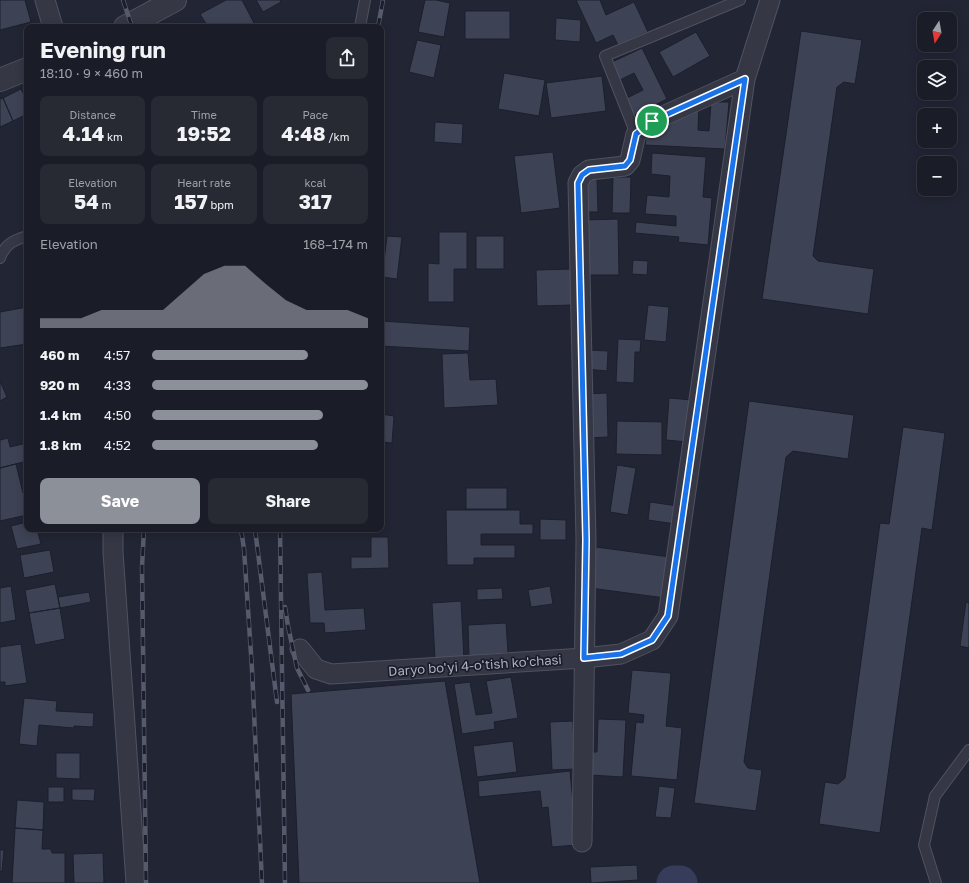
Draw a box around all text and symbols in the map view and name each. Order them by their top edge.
north arrow [917,12,957,52]
map controls [917,12,957,196]
text: Evening run [40,36,166,63]
button: share [326,37,368,79]
button: layers [917,60,957,100]
text: 18:10 · 9 × 460 m [40,65,143,81]
pin [635,104,669,138]
text: Distance [70,108,116,121]
text: Time [191,108,217,121]
text: Pace [302,108,328,121]
button: + [917,108,957,148]
icon: arrive [641,110,663,132]
text: 4.14 [62,121,104,145]
text: 19:52 [177,121,231,145]
text: 4:48 [281,121,325,145]
text: km [104,130,123,143]
text: /km [325,130,349,143]
button: − [917,156,957,196]
text: Elevation [68,176,117,189]
text: Heart rate [177,176,231,189]
text: kcal [304,176,326,189]
text: 54 [74,189,99,213]
text: 157 [174,189,208,213]
text: 317 [299,189,332,213]
text: m [99,198,111,211]
text: bpm [208,198,234,211]
text: Elevation [40,236,98,252]
text: 168–174 m [303,236,368,252]
text: 460 m [40,347,79,363]
text: 4:57 [104,347,130,363]
text: 920 m [40,377,79,393]
text: 4:33 [104,377,131,393]
text: 1.4 km [40,407,81,423]
text: 4:50 [104,407,131,423]
text: 1.8 km [40,437,81,453]
text: 4:52 [104,437,131,453]
button: Save [40,478,200,524]
button: Share [208,478,368,524]
street label: Daryo bo'yi 4-o'tish ko'chasi [388,651,562,679]

